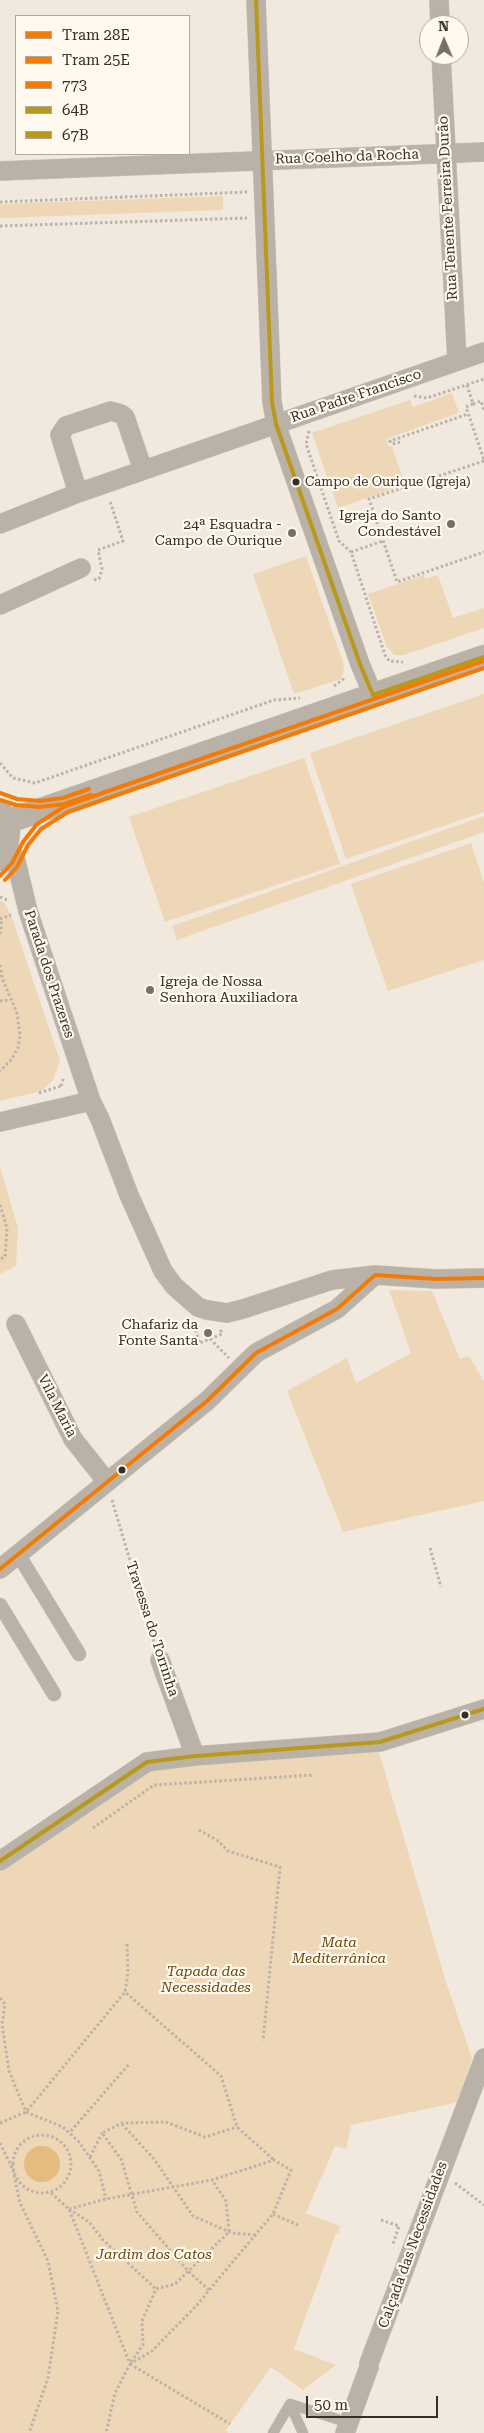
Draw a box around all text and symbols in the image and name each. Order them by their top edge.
legend [15,15,190,155]
north arrow [419,15,469,65]
text: N [438,18,449,34]
text: Tram 28E [62,26,130,44]
text: Tram 25E [62,51,130,69]
text: 773 [62,76,87,94]
text: 64B [62,101,89,119]
street label: Rua Tenente Ferreira Durão [435,115,461,301]
text: 67B [62,126,89,144]
street label: Rua Coelho da Rocha [275,146,419,168]
street label: Rua Padre Francisco [288,366,424,426]
place label: Campo de Ourique (Igreja) [305,474,470,490]
marker: Campo de Ourique (Igreja) [291,477,301,487]
place label: Igreja do Santo Condestável [339,508,441,540]
place label: 24ª Esquadra - Campo de Ourique [155,517,282,550]
marker: Igreja do Santo Condestável [445,518,457,530]
marker: 24ª Esquadra - Campo de Ourique [286,527,298,539]
street label: Parada dos Prazeres [20,908,78,1040]
place label: Igreja de Nossa Senhora Auxiliadora [160,974,298,1006]
marker: Igreja de Nossa Senhora Auxiliadora [144,984,156,996]
place label: Chafariz da Fonte Santa [118,1317,198,1350]
marker: Chafariz da Fonte Santa [202,1327,214,1339]
street label: Vila Maria [34,1372,80,1440]
unlabelled marker [117,1465,127,1475]
street label: Travessa do Torrinha [122,1559,182,1699]
unlabelled marker [460,1710,470,1720]
park label: Mata Mediterrânica [292,1935,386,1968]
park label: Tapada das Necessidades [161,1964,251,1996]
street label: Calçada das Necessidades [375,2160,451,2330]
park label: Jardim dos Catos [96,2247,212,2263]
scale bar [309,2386,442,2418]
text: 50 m [314,2396,348,2414]

